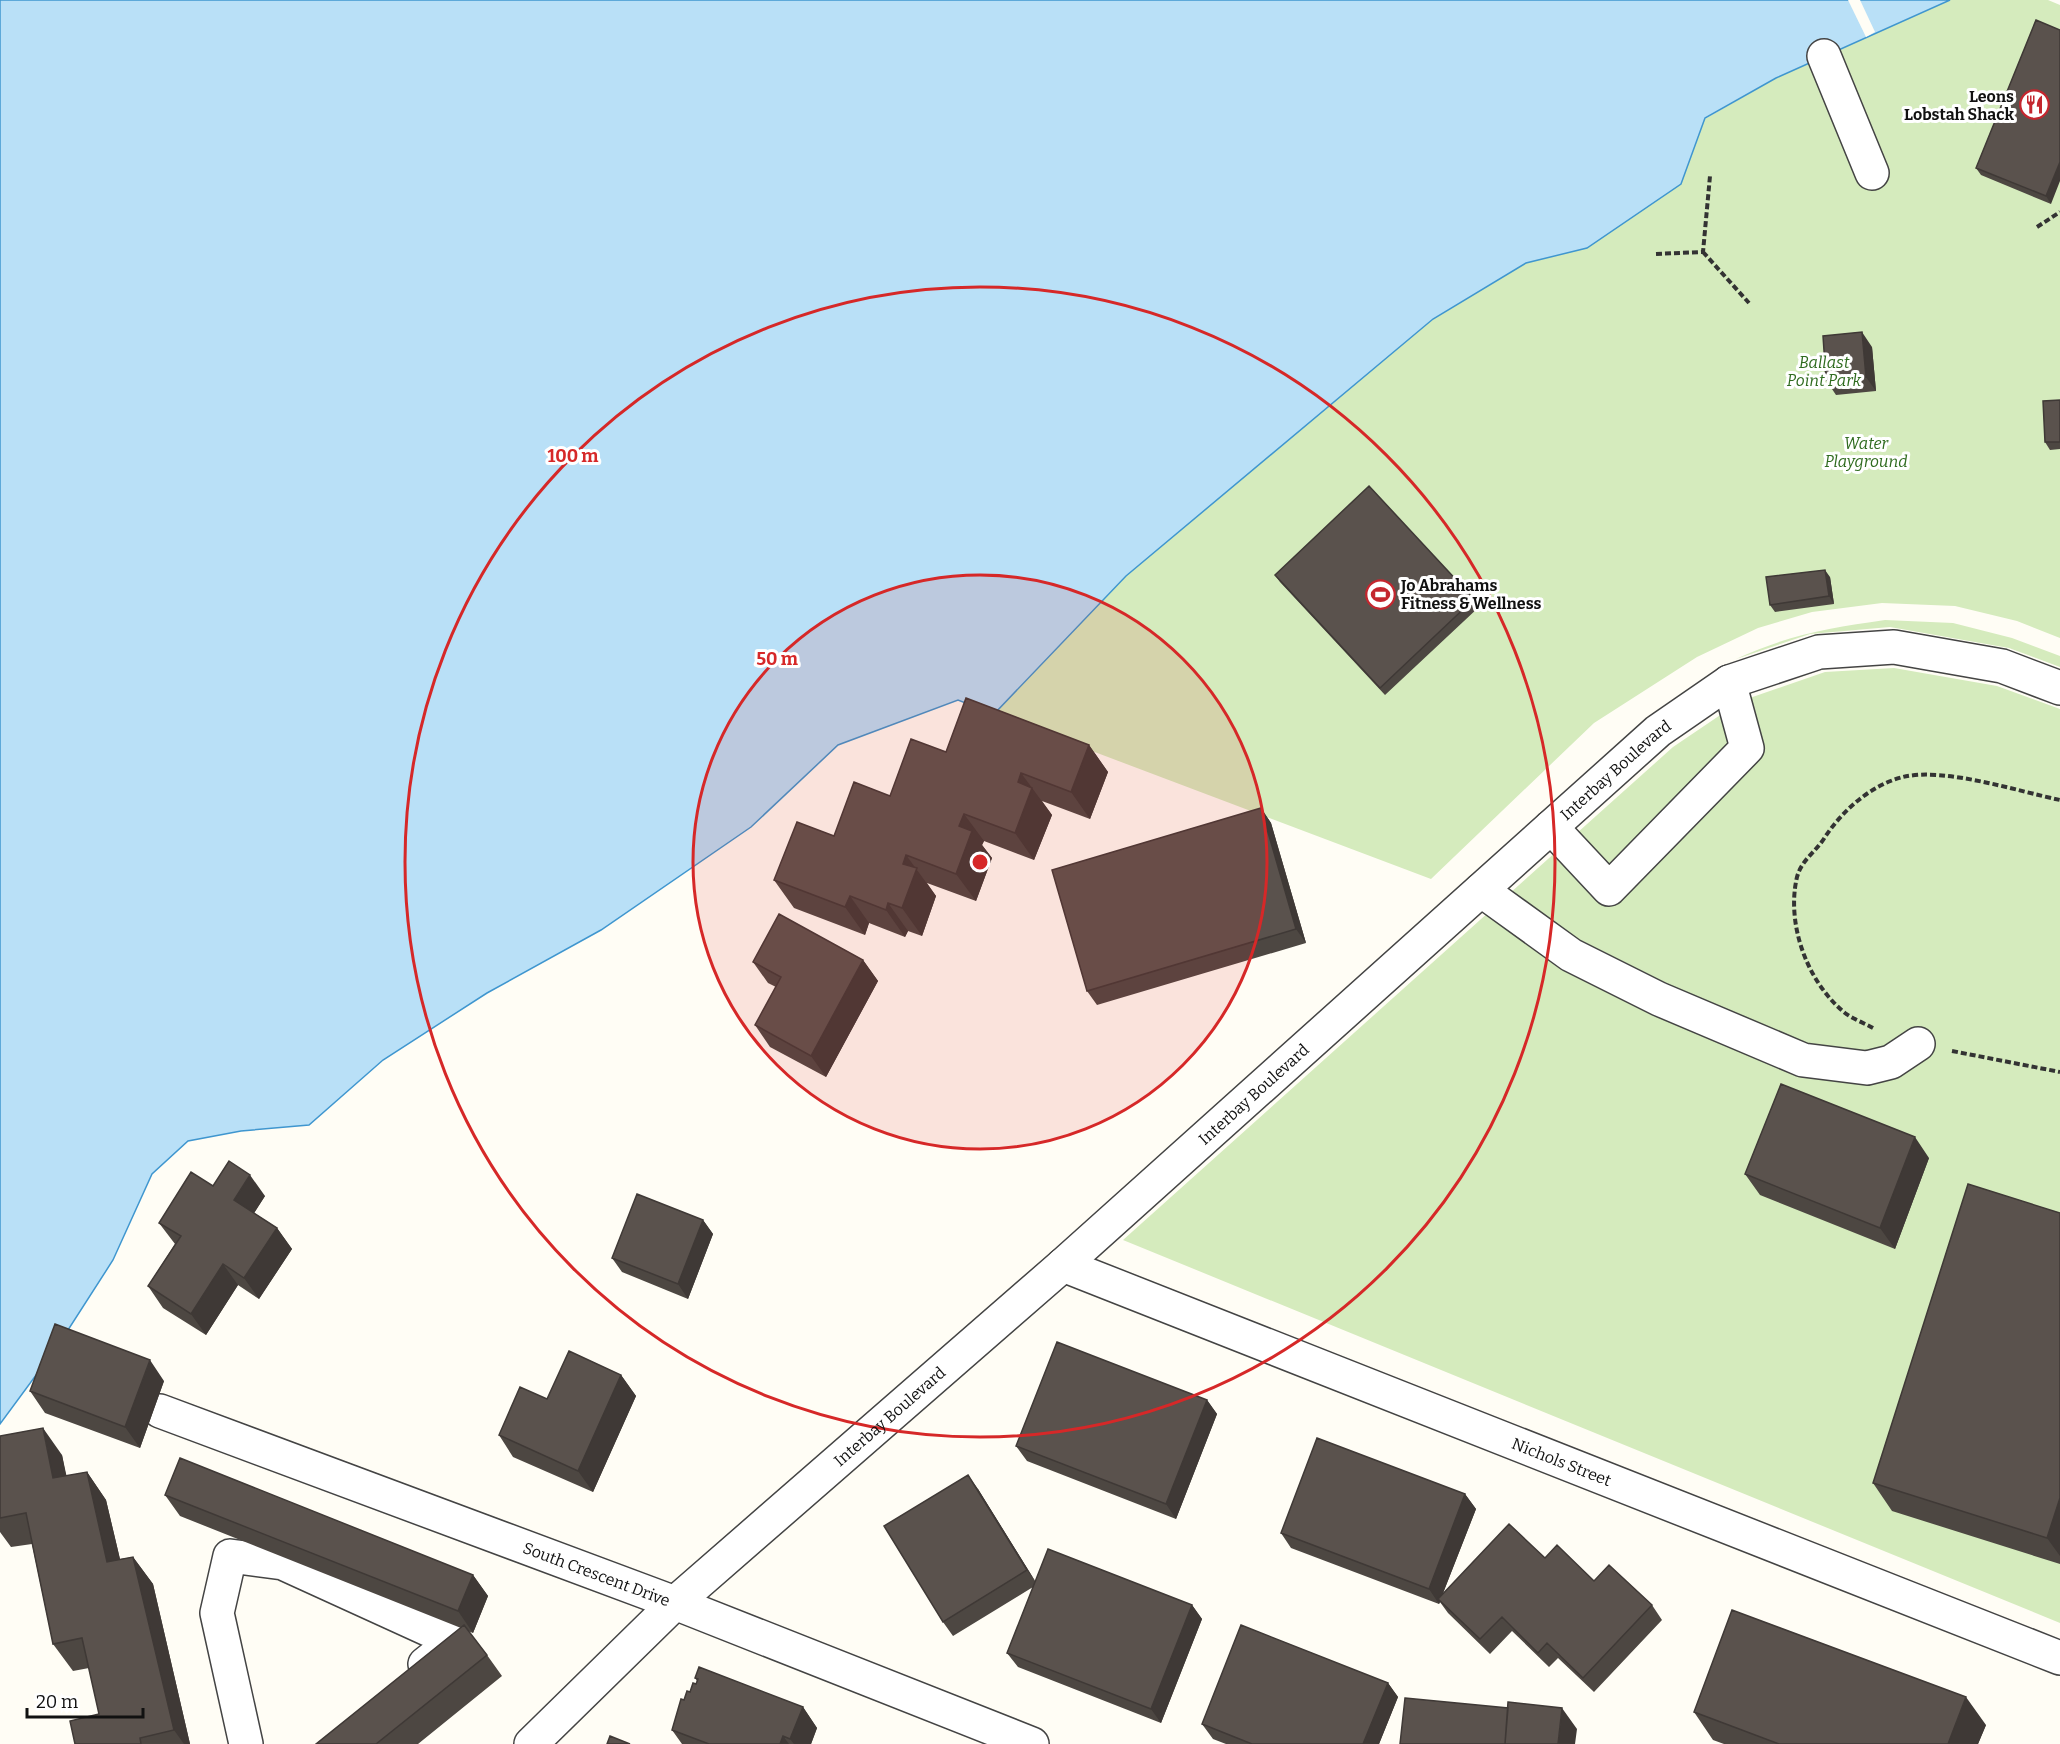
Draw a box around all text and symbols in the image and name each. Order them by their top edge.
place label: Leons Lobstah Shack [1904,87,2014,124]
restaurant icon: Leons Lobstah Shack [2019,89,2051,121]
park label: Ballast Point Park [1787,353,1861,390]
park label: Water Playground [1824,434,1908,471]
text: 100 m [547,445,599,467]
place label: Jo Abrahams Fitness & Wellness [1400,576,1542,613]
sports icon: Jo Abrahams Fitness & Wellness [1364,578,1396,610]
text: 50 m [756,648,798,670]
street label: Interbay Boulevard [1556,716,1675,824]
centre of rings [970,852,990,872]
street label: Interbay Boulevard [1195,1040,1313,1149]
street label: Interbay Boulevard [830,1363,950,1470]
street label: Nichols Street [1509,1434,1614,1490]
street label: South Crescent Drive [520,1538,673,1610]
scale bar [27,1681,142,1719]
text: 20 m [36,1691,78,1713]

